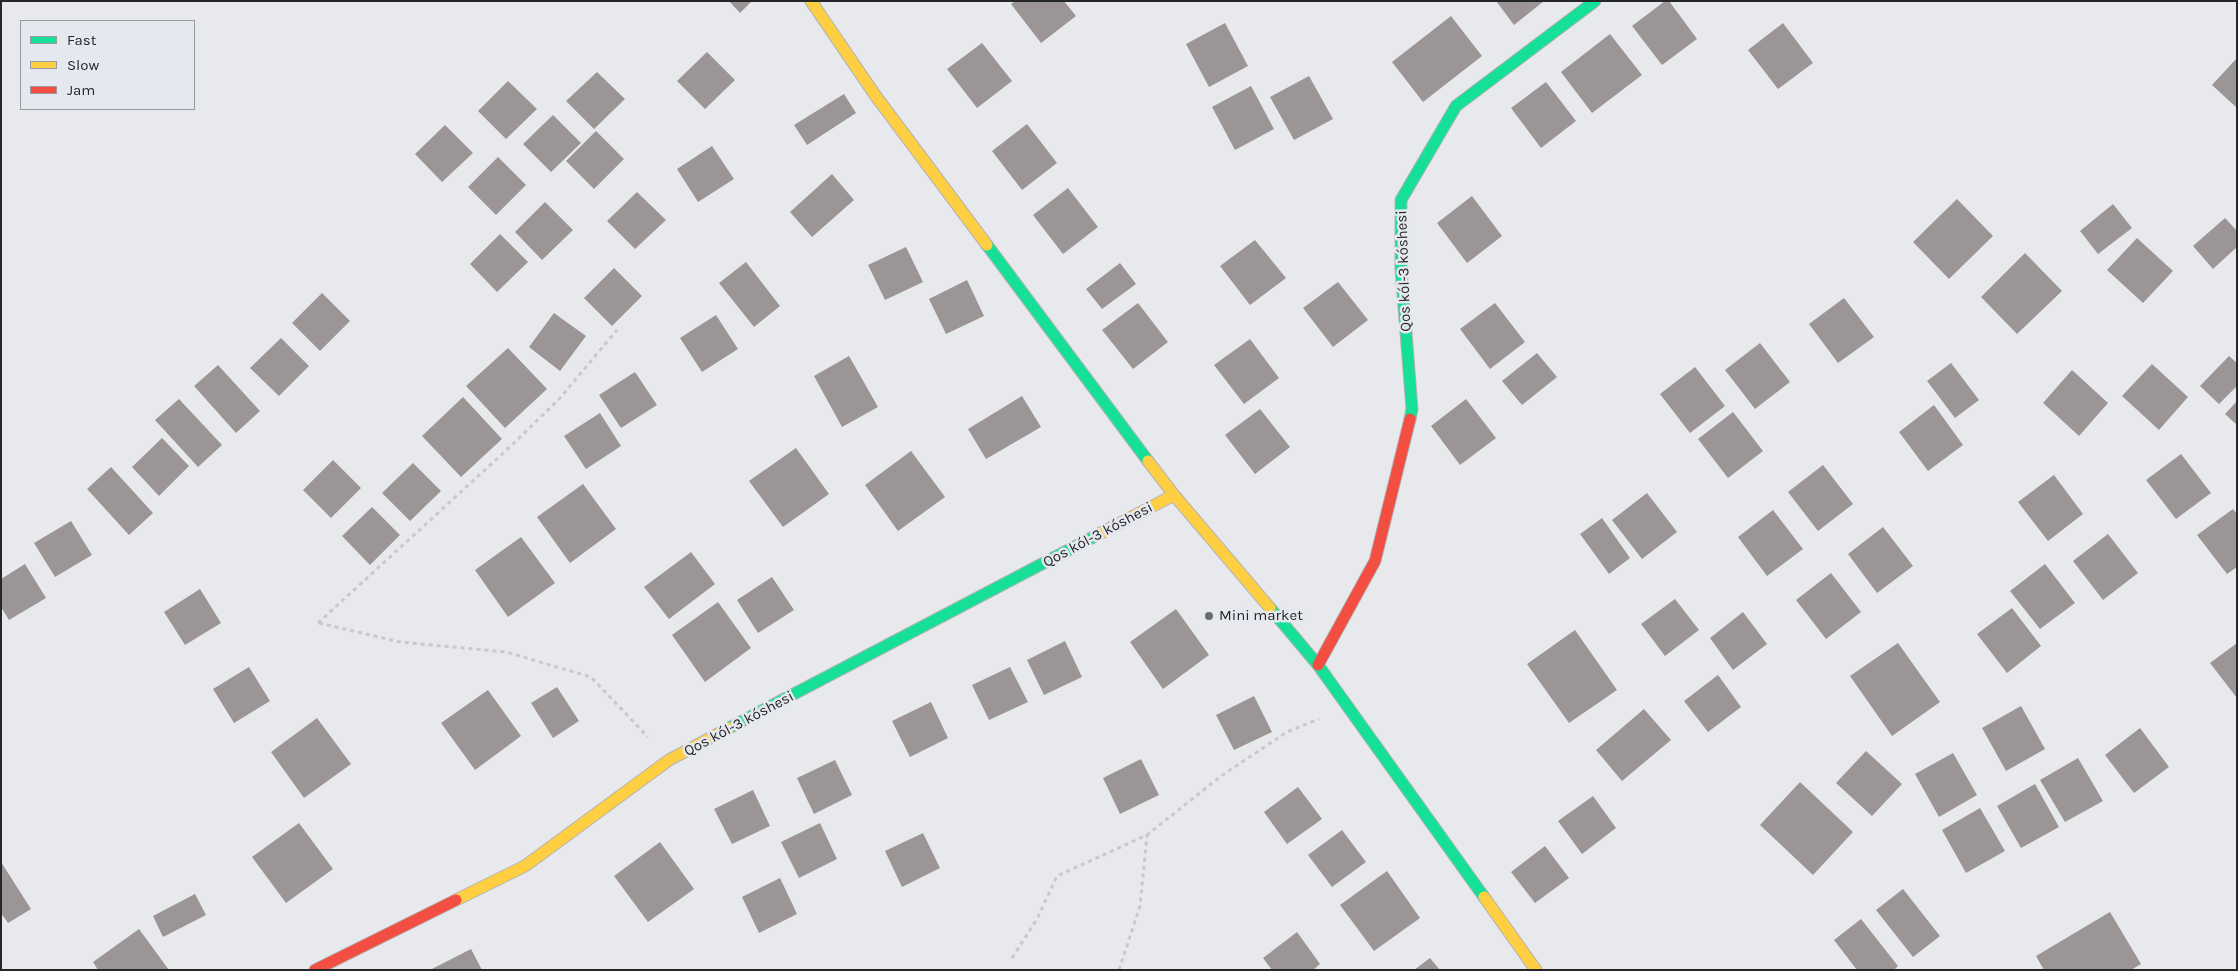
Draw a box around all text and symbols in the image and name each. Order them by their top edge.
legend [20,20,195,110]
text: Fast [67,31,96,49]
text: Slow [67,56,99,74]
text: Jam [67,81,95,99]
street label: Qos kól-3 kóshesi [1393,210,1415,332]
street label: Qos kól-3 kóshesi [1040,499,1156,571]
place label: Mini market [1219,607,1303,625]
marker: Mini market [1203,610,1215,622]
street label: Qos kól-3 kóshesi [681,688,797,760]

